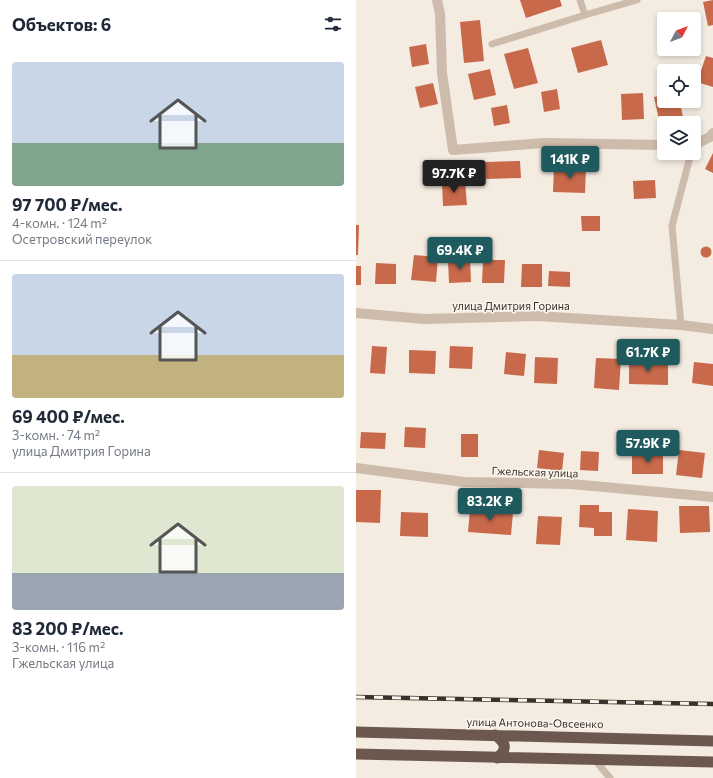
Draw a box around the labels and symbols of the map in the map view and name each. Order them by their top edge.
north arrow [657,12,701,56]
pin: 141K ₽ [537,146,603,180]
pin: 97.7K ₽ [417,160,491,194]
pin: 69.4K ₽ [423,237,497,271]
street label: улица Дмитрия Горина [452,299,570,312]
pin: 61.7K ₽ [611,339,685,373]
pin: 57.9K ₽ [611,430,685,464]
street label: Гжельская улица [492,463,578,480]
pin: 83.2K ₽ [453,488,527,522]
street label: улица Антонова-Овсеенко [466,715,604,730]

